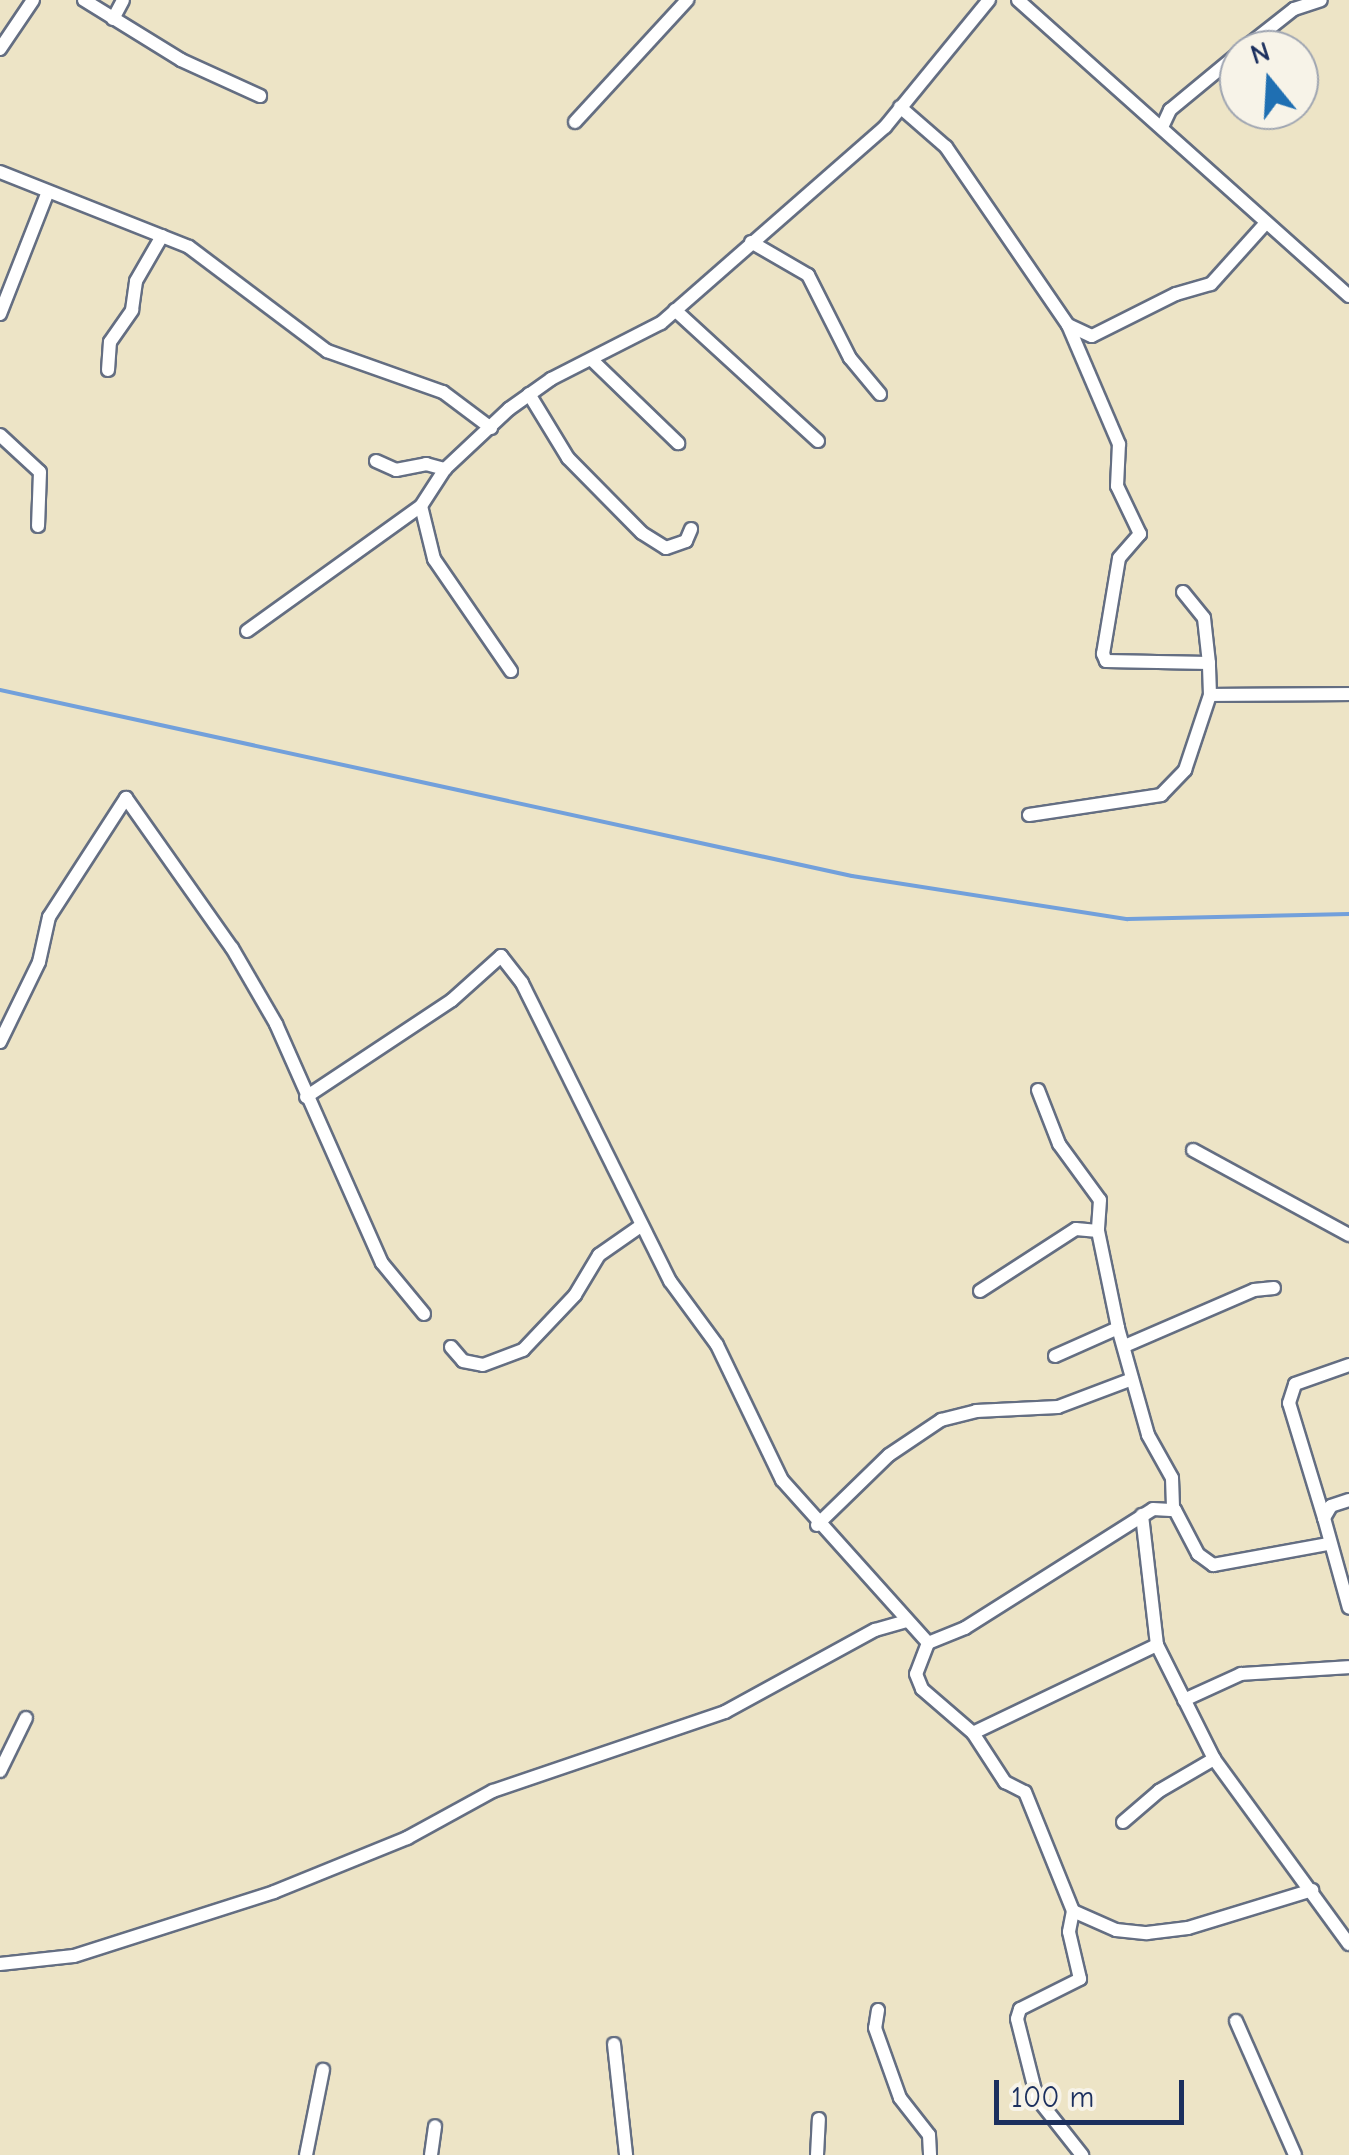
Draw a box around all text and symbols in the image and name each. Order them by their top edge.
north arrow [1219,30,1319,130]
text: N [1247,35,1274,71]
scale bar [999,2060,1189,2122]
text: 100 m [1011,2080,1094,2115]

